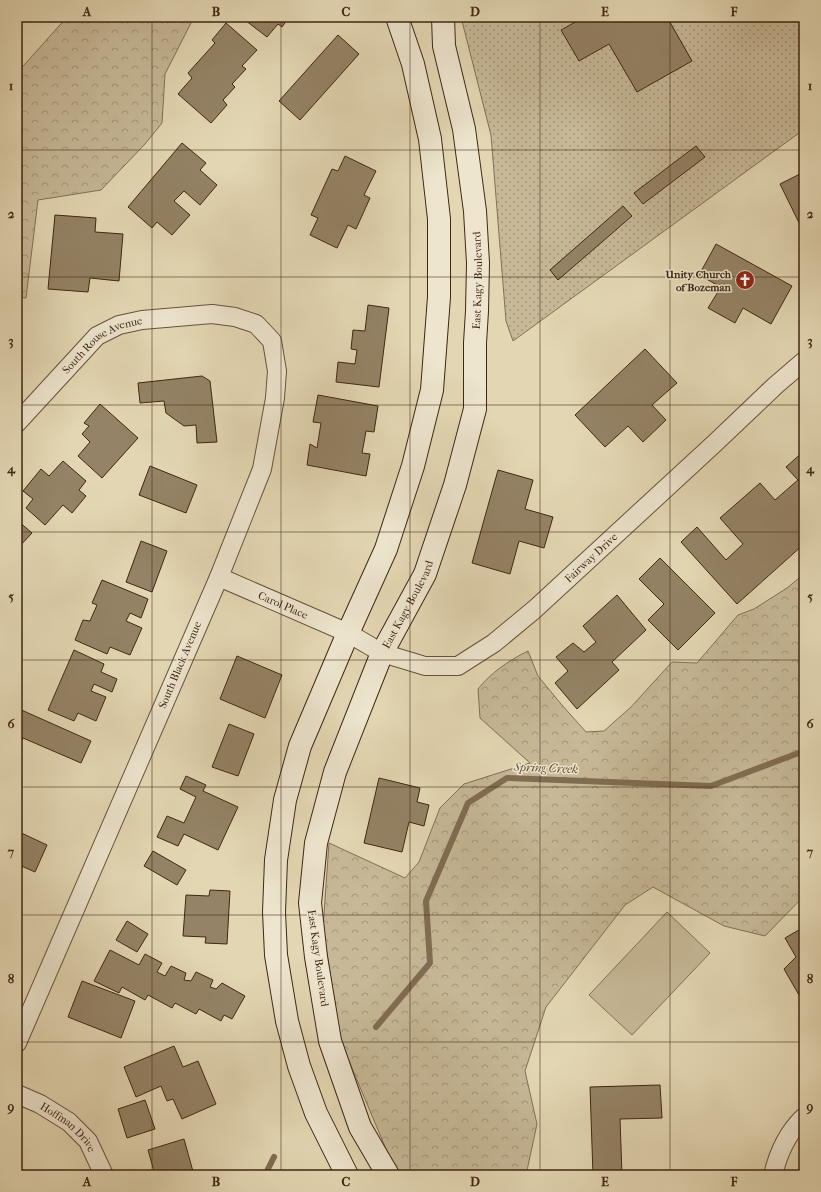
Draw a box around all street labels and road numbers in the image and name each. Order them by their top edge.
street label: East Kagy Boulevard [469,230,485,330]
street label: South Rouse Avenue [59,314,144,376]
street label: Fairway Drive [562,530,620,585]
street label: East Kagy Boulevard [379,558,436,651]
street label: Carol Place [256,588,311,622]
street label: South Black Avenue [156,619,204,711]
street label: East Kagy Boulevard [305,909,331,1008]
street label: Hoffman Drive [38,1099,99,1154]

